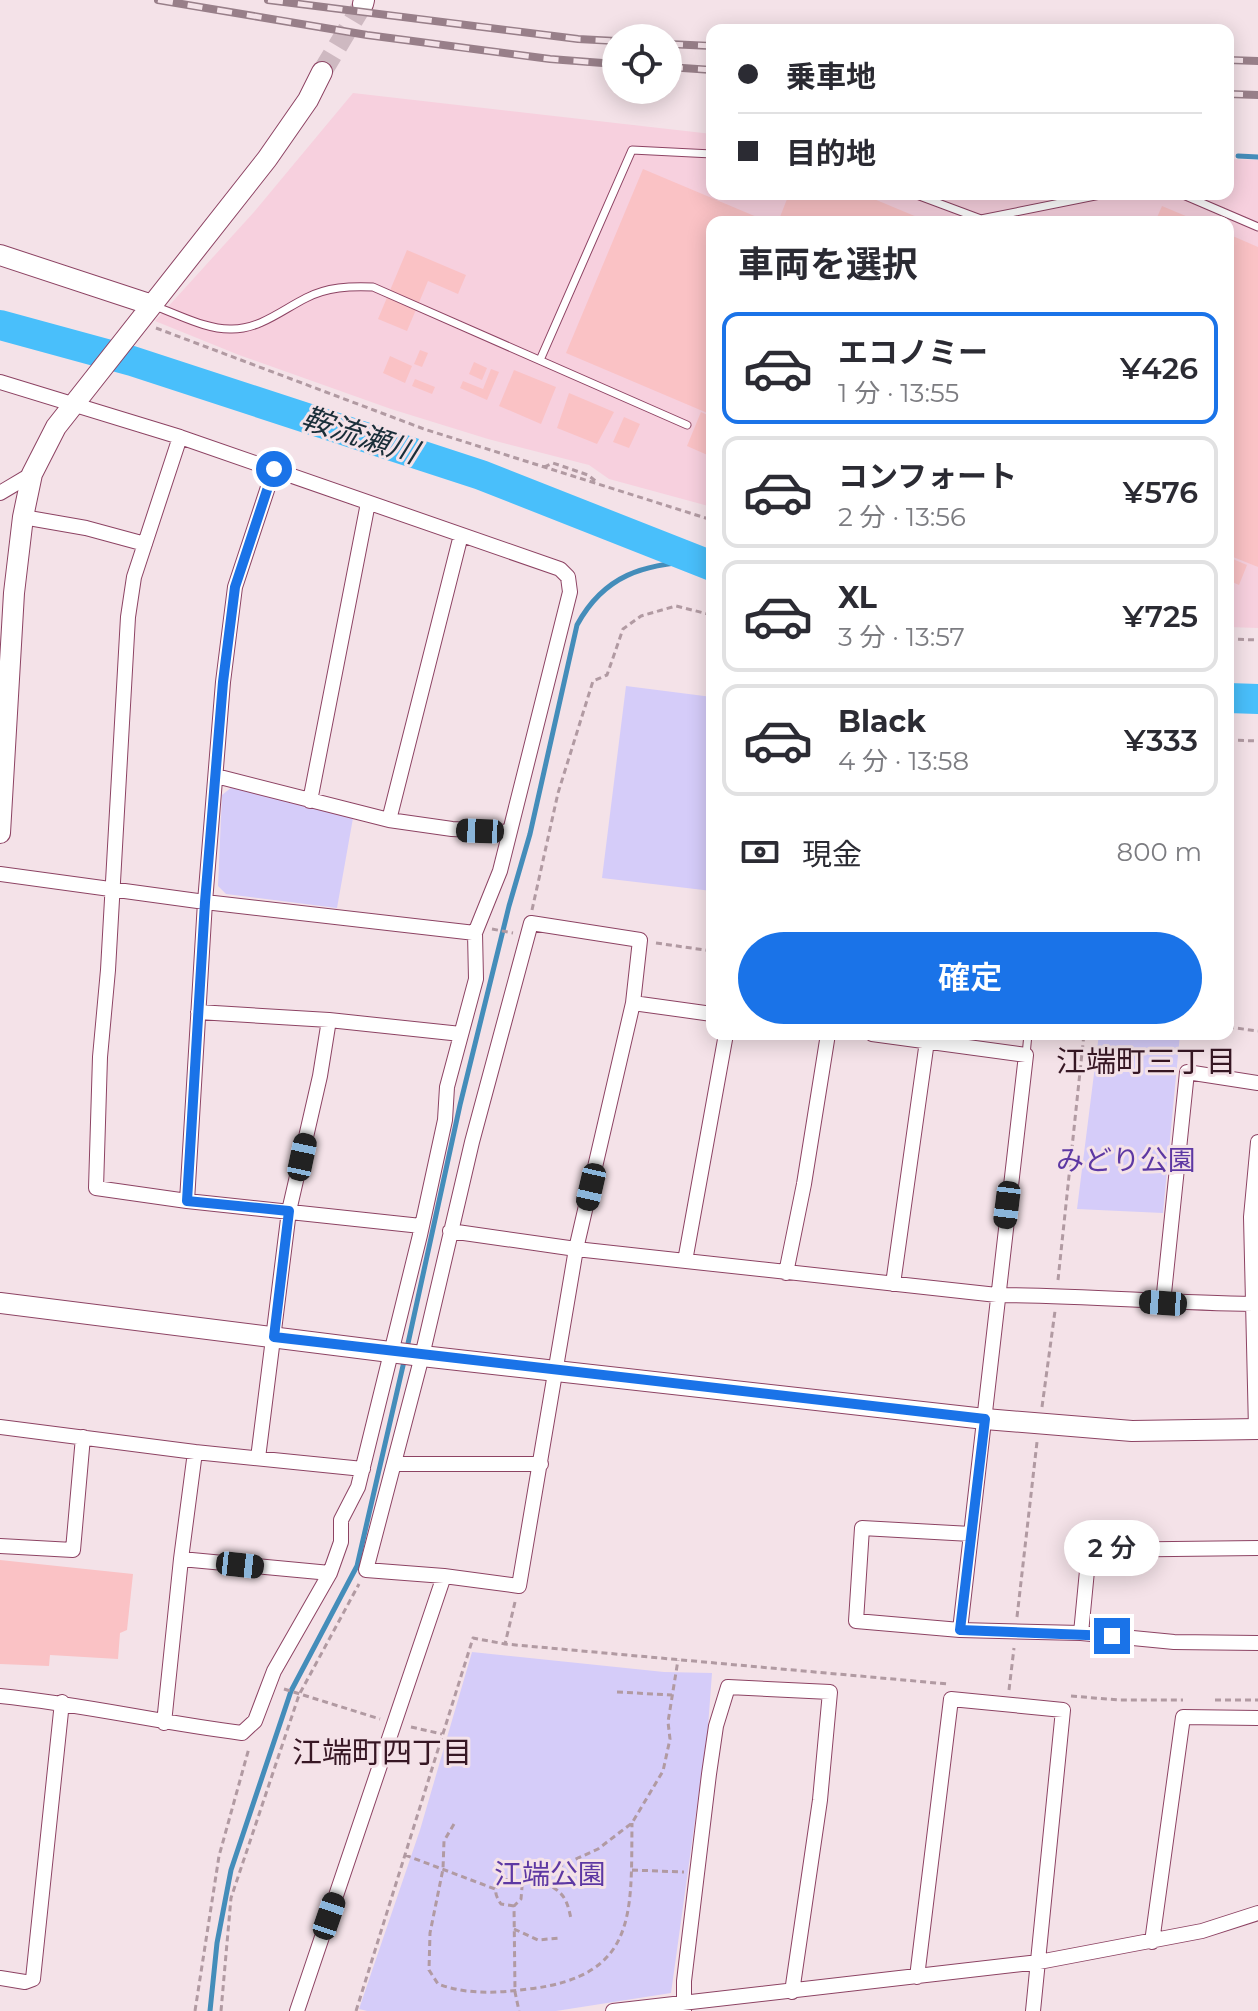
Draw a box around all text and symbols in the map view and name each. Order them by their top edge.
map controls [602,24,682,104]
button: locate [602,24,682,104]
text: 乗車地 [786,58,876,95]
text: 目的地 [786,135,876,172]
text: 車両を選択 [738,242,918,286]
icon: car [742,332,814,404]
text: エコノミー [838,334,988,371]
text: ¥426 [1120,350,1198,387]
text: 1 分 · 13:55 [838,377,959,409]
water label: 鞍流瀬川 [297,399,426,472]
route start [256,451,292,487]
icon: car [742,456,814,528]
text: コンフォート [838,458,1017,495]
text: ¥576 [1123,474,1198,511]
text: 2 分 · 13:56 [838,501,966,533]
text: XL [838,579,877,616]
icon: car [742,580,814,652]
text: ¥725 [1122,598,1198,635]
text: 3 分 · 13:57 [838,621,965,653]
text: Black [838,703,926,740]
icon: car [742,704,814,776]
text: ¥333 [1124,722,1198,759]
text: 4 分 · 13:58 [838,745,969,777]
car [456,818,504,844]
icon: cash [738,830,782,874]
text: 現金 [802,836,862,873]
text: 800 m [1117,836,1202,868]
button: 確定 [738,932,1202,1024]
district label: 江端町三丁目 [1056,1043,1236,1080]
car [285,1131,319,1183]
park label: みどり公園 [1056,1143,1196,1177]
car [574,1161,608,1213]
car [992,1180,1022,1230]
car [1138,1289,1188,1317]
callout: 2 分 [1064,1520,1160,1576]
text: 2 分 [1088,1532,1136,1564]
car [215,1551,265,1579]
route end [1094,1618,1130,1654]
district label: 江端町四丁目 [292,1734,472,1771]
park label: 江端公園 [494,1857,606,1891]
car [310,1889,348,1943]

